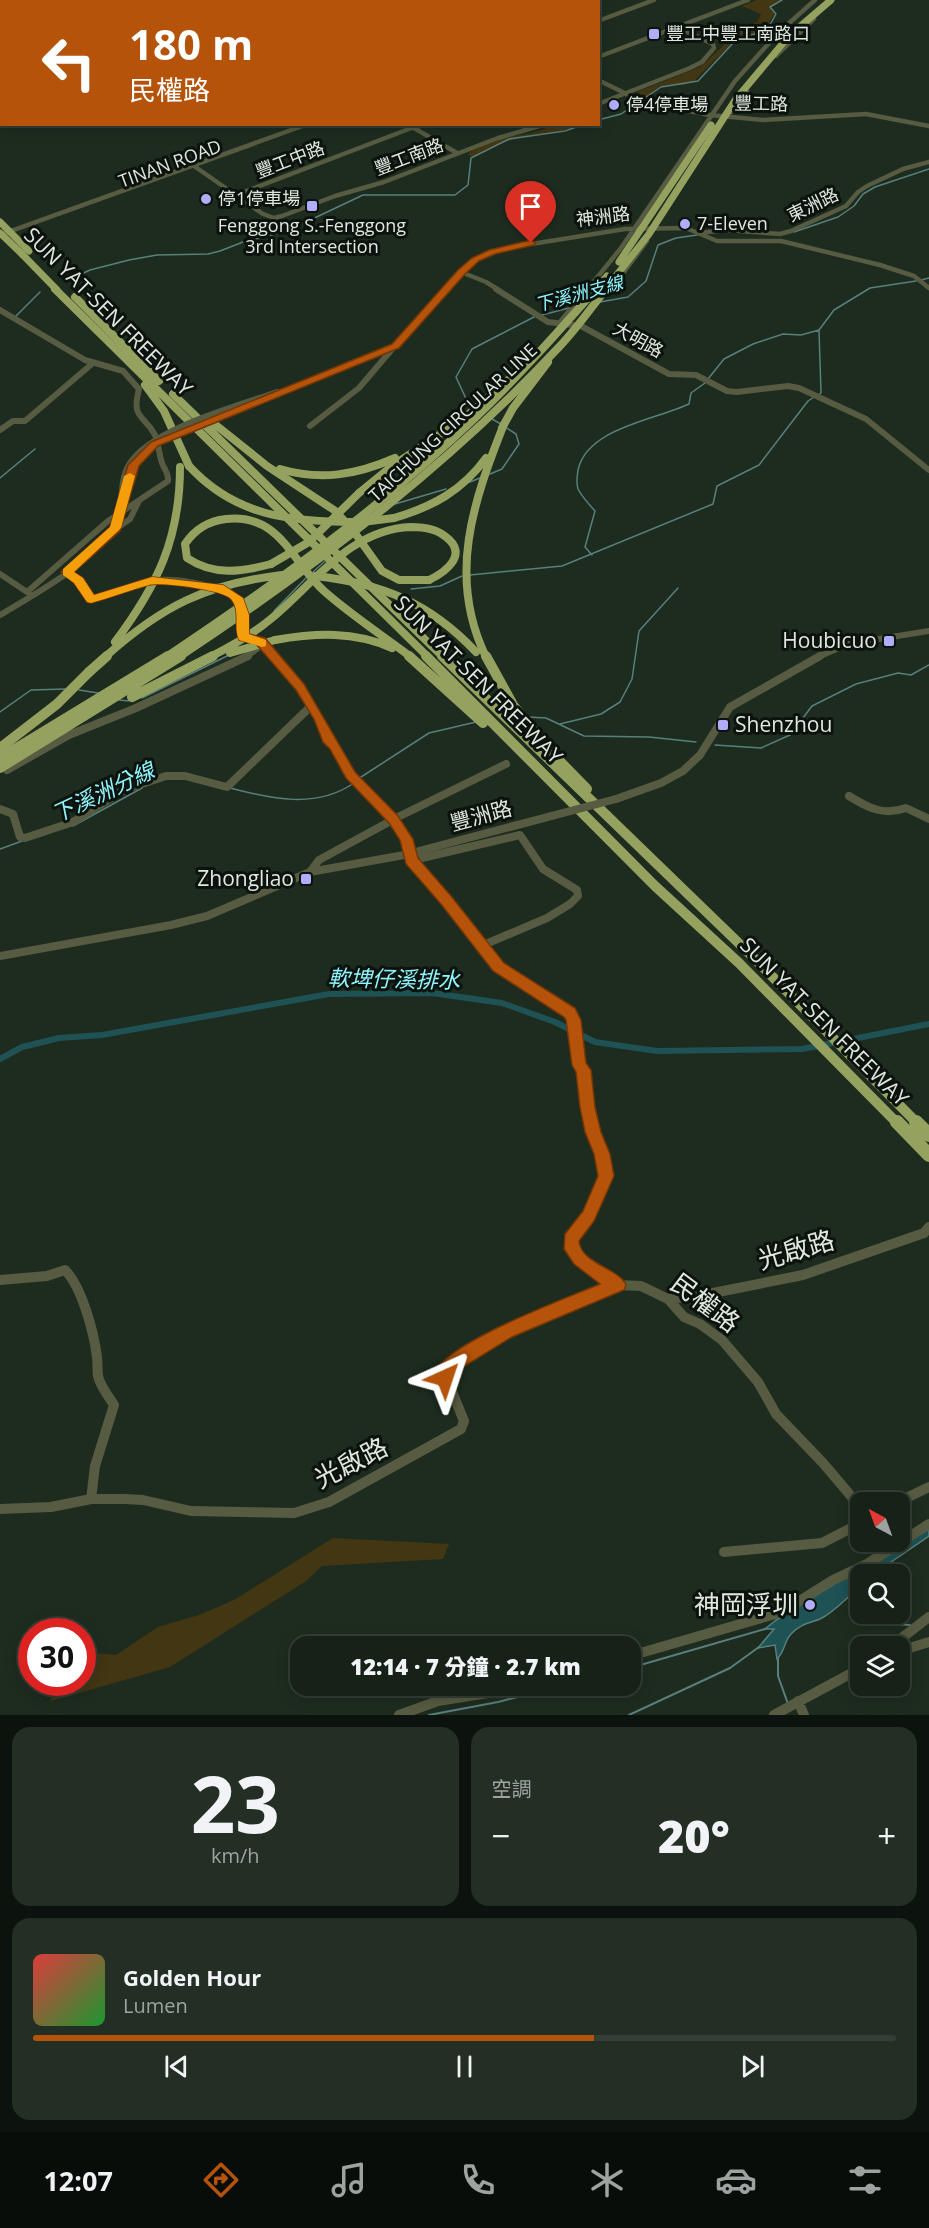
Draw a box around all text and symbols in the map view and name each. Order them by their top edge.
text: 180 m [129,15,253,72]
place label: 豐工中豐工南路口 [666,21,810,45]
icon: left [30,24,108,102]
marker: 豐工中豐工南路口 [647,27,661,41]
text: 民權路 [129,71,210,108]
street label: 豐工路 [734,91,788,115]
place label: 停4停車場 [626,92,708,116]
marker: 停4停車場 [607,98,621,112]
street label: 豐工南路 [371,132,447,180]
street label: TINAN ROAD [115,133,224,193]
street label: 豐工中路 [252,135,328,183]
pin [505,181,556,243]
street label: 東洲路 [783,181,842,227]
place label: 停1停車場 [218,186,300,210]
icon: arrive [514,190,547,223]
marker: 停1停車場 [199,192,213,206]
marker: Fenggong S.-Fenggong 3rd Intersection [305,199,319,213]
street label: 神洲路 [575,201,631,231]
place label: 7-Eleven [697,211,768,235]
place label: Fenggong S.-Fenggong 3rd Intersection [218,213,406,258]
marker: 7-Eleven [678,217,692,231]
street label: SUN YAT-SEN FREEWAY [18,221,199,402]
water label: 下溪洲支線 [532,269,627,316]
street label: 大明路 [609,316,668,363]
street label: TAICHUNG CIRCULAR LINE [363,338,542,507]
street label: SUN YAT-SEN FREEWAY [388,589,569,770]
place label: Houbicuo [782,626,877,654]
marker: Houbicuo [882,634,896,648]
place label: Shenzhou [735,710,832,738]
marker: Shenzhou [716,718,730,732]
water label: 下溪洲分線 [46,753,161,828]
street label: 豐洲路 [447,793,515,837]
place label: Zhongliao [197,864,294,892]
marker: Zhongliao [299,872,313,886]
street label: SUN YAT-SEN FREEWAY [734,931,915,1112]
water label: 軟埤仔溪排水 [328,962,461,994]
street label: 光啟路 [753,1221,838,1277]
street label: 民權路 [664,1264,748,1340]
position arrow [413,1346,477,1410]
street label: 光啟路 [308,1428,393,1496]
north arrow [850,1492,910,1552]
map controls [850,1492,910,1696]
button: search [850,1564,910,1624]
place label: 神岡浮圳 [694,1586,798,1622]
marker: 神岡浮圳 [803,1598,817,1612]
speed limit sign: 30 [18,1618,96,1696]
button: layers [850,1636,910,1696]
text: 12:14 · 7 分鐘 · 2.7 km [350,1651,581,1681]
text: 23 [191,1750,280,1856]
text: 空調 [492,1775,532,1802]
text: 20° [658,1805,730,1866]
text: − [492,1813,510,1858]
text: + [877,1813,896,1858]
text: km/h [211,1842,260,1869]
text: Golden Hour [123,1962,261,1992]
text: Lumen [123,1992,188,2019]
icon: previous [160,2050,193,2083]
icon: pause [448,2050,481,2083]
icon: next [736,2050,769,2083]
icon: directions [200,2159,242,2201]
icon: music [328,2159,370,2201]
icon: phone [457,2159,499,2201]
icon: climate [586,2159,628,2201]
icon: car [715,2159,757,2201]
icon: filters [844,2159,886,2201]
text: 12:07 [43,2162,113,2199]

